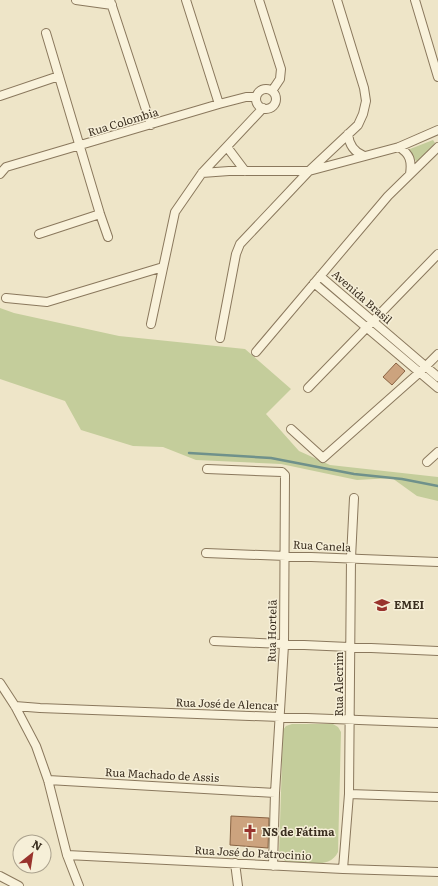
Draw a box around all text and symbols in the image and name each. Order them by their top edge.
street label: Rua Colombia [85,103,160,139]
street label: Avenida Brasil [329,265,397,327]
street label: Rua Canela [292,535,352,555]
school or university icon: EMEI [373,596,391,614]
place label: EMEI [394,596,424,612]
street label: Rua Hortelã [262,599,280,663]
street label: Rua Alecrim [330,651,346,716]
street label: Rua José de Alencar [175,693,280,713]
street label: Rua Machado de Assis [105,763,220,785]
church icon: NS de Fátima [241,823,259,841]
place label: NS de Fátima [262,823,335,839]
north arrow [12,834,52,874]
text: N [30,835,45,854]
street label: Rua José do Patrocinio [194,841,312,863]

